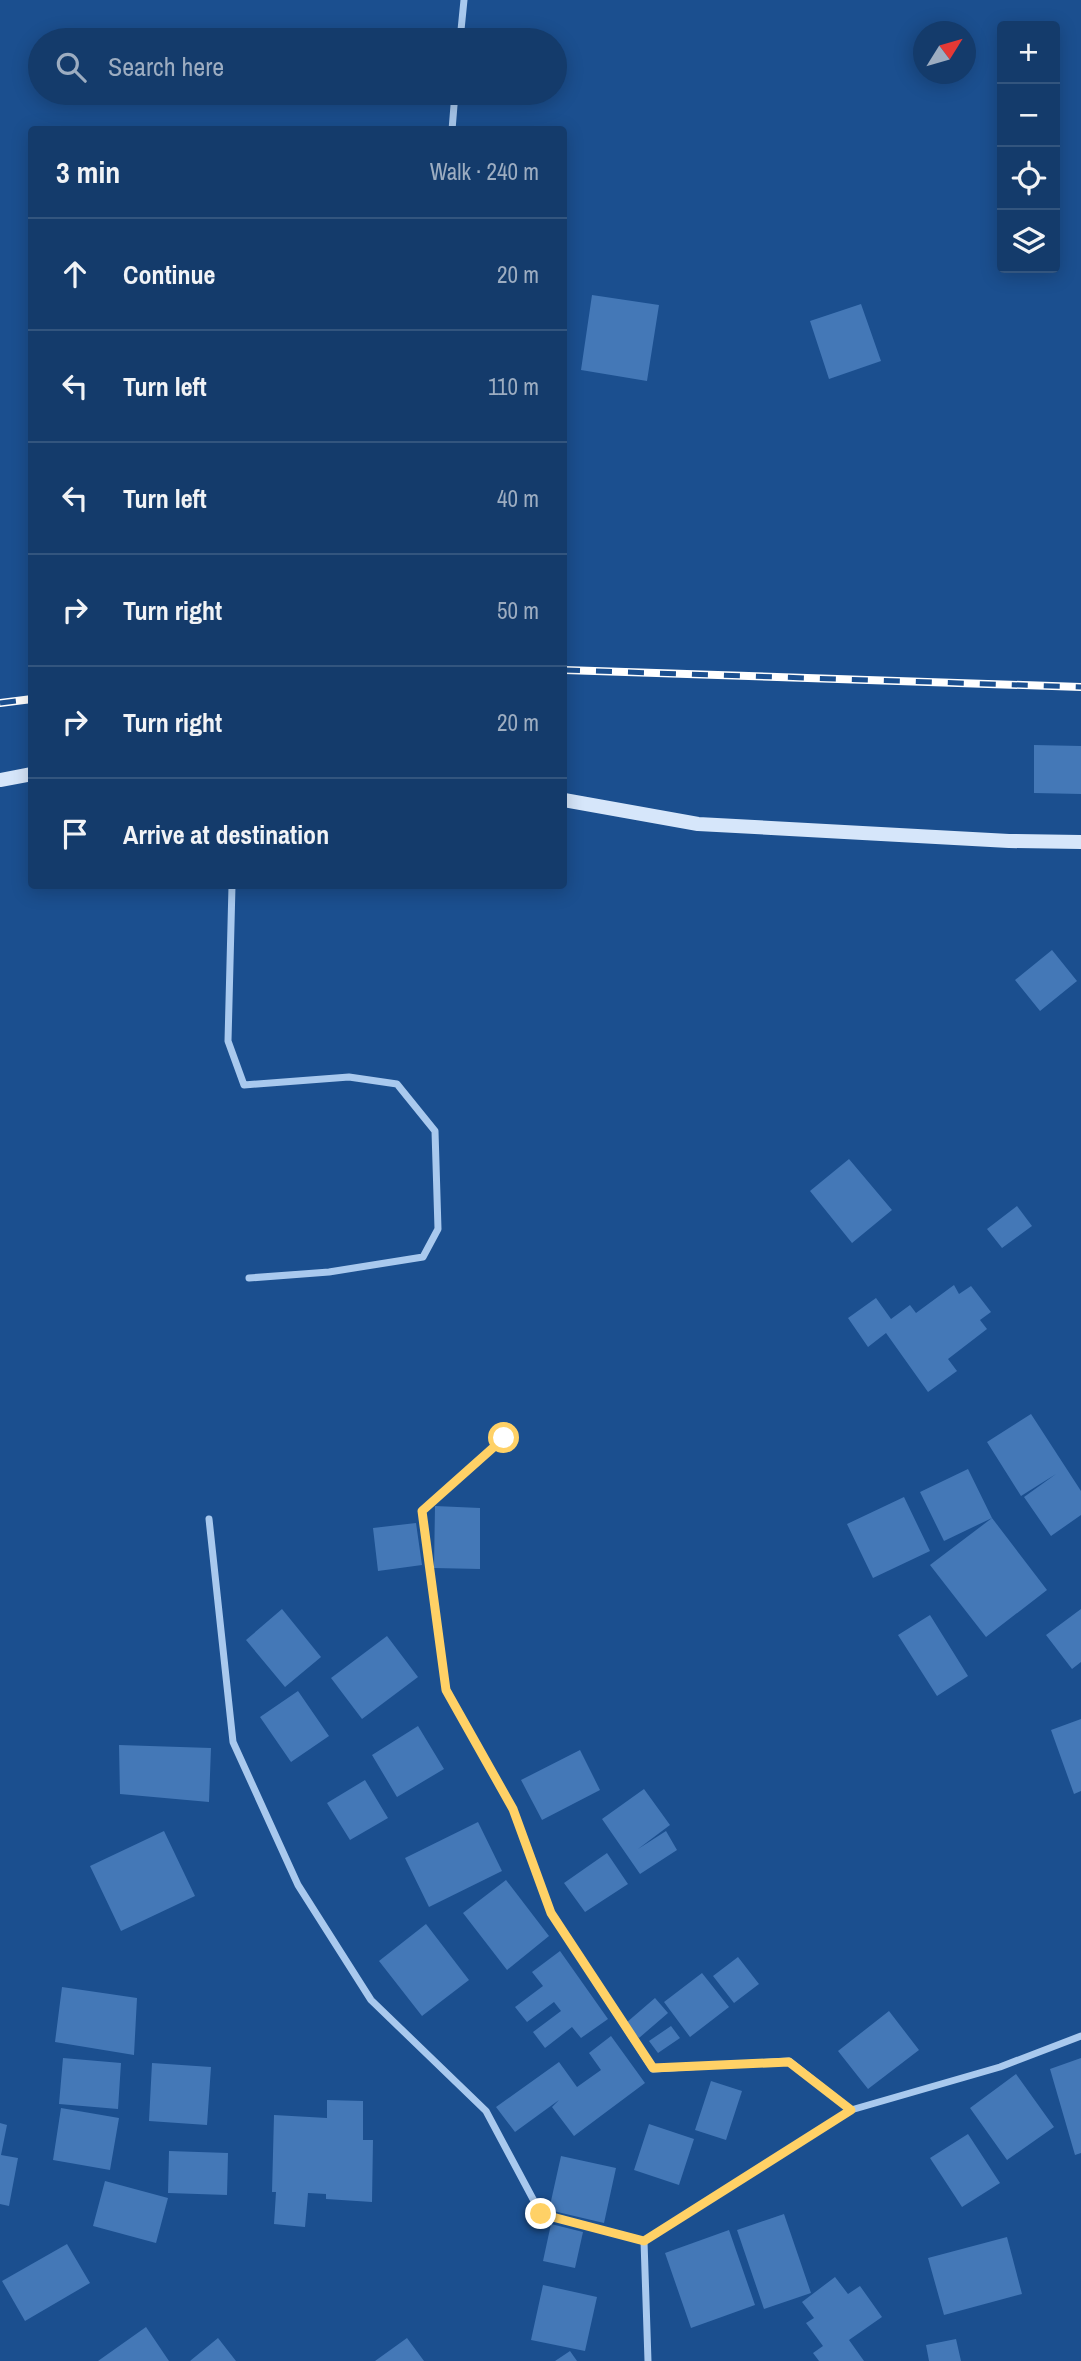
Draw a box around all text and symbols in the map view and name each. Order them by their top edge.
north arrow [913,21,976,84]
map controls [997,21,1060,273]
button: + [997,21,1060,84]
search box [28,28,567,105]
icon: search [52,48,90,86]
text: Search here [108,49,224,84]
button: − [997,84,1060,147]
button: locate [997,147,1060,210]
text: 3 min [56,152,120,192]
text: Walk · 240 m [430,156,539,187]
button: layers [997,210,1060,273]
icon: ahead [56,255,94,293]
text: Continue [123,257,215,292]
text: 20 m [497,259,539,290]
icon: left [56,367,94,405]
text: Turn left [123,369,207,404]
text: 110 m [488,371,539,402]
icon: left [56,479,94,517]
text: Turn left [123,481,207,516]
text: 40 m [497,483,539,514]
icon: right [56,591,94,629]
text: Turn right [123,593,222,628]
text: 50 m [497,595,539,626]
icon: right [56,703,94,741]
text: Turn right [123,705,222,740]
text: 20 m [497,707,539,738]
icon: arrive [56,815,94,853]
text: Arrive at destination [123,817,329,852]
route start [488,1422,519,1453]
route end [525,2198,556,2229]

